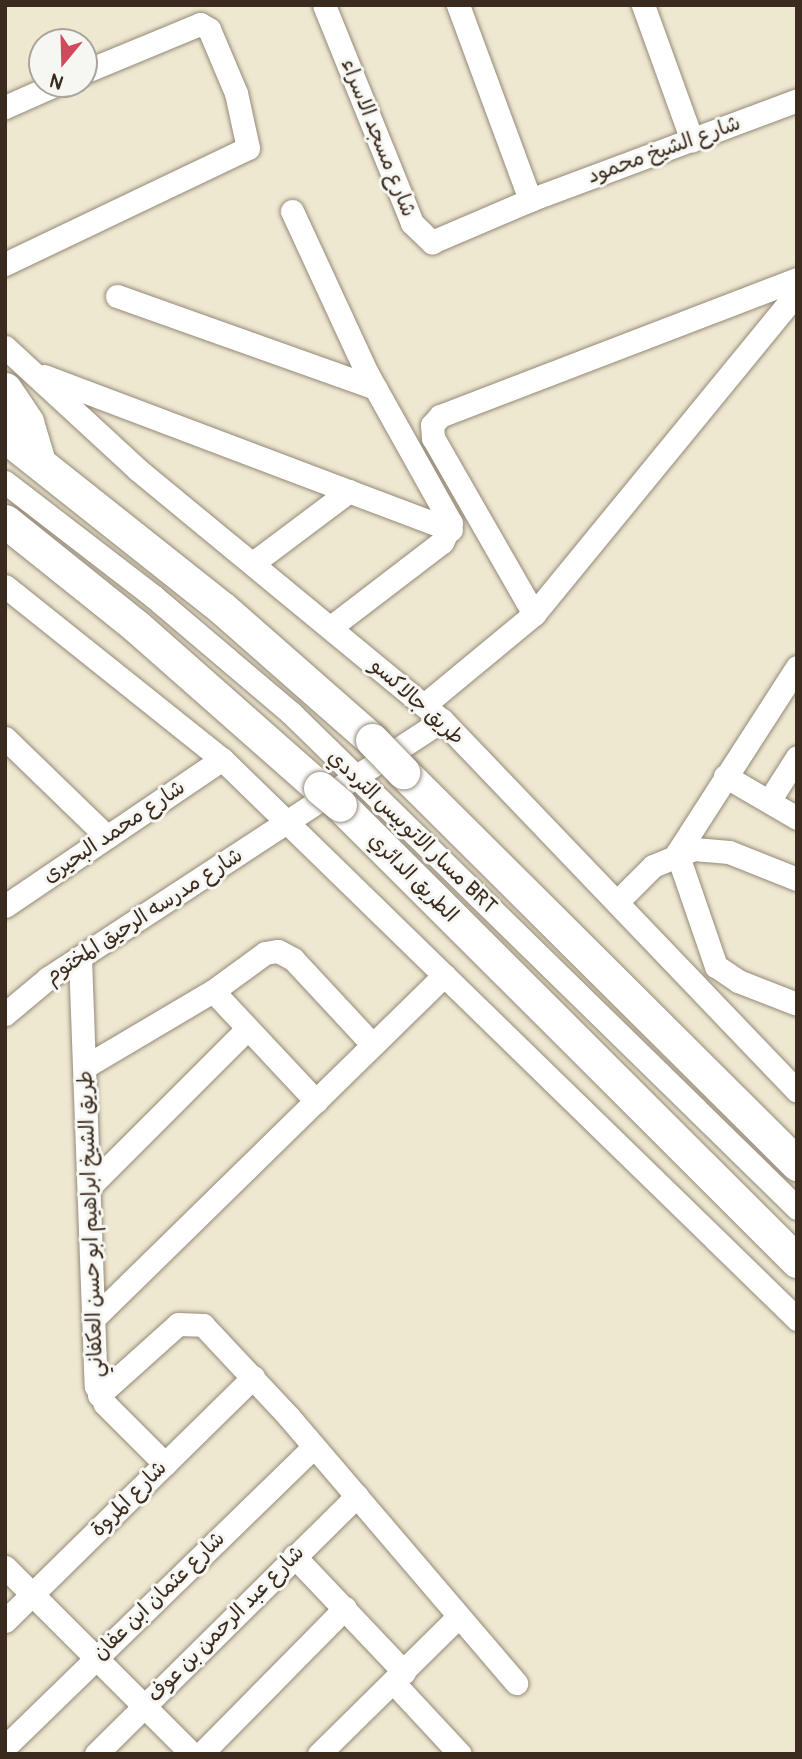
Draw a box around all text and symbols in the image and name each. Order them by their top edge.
north arrow [28,28,98,98]
street label: شارع مسجد الاسراء [335,56,421,220]
text: N [47,68,67,94]
street label: شارع الشيخ محمود [584,111,744,189]
street label: طريق جالاكسو [365,653,469,751]
street label: مسار الاتوبيس الترددي BRT [322,745,502,919]
street label: شارع محمد البحيرى [38,775,190,889]
street label: الطريق الدائري [363,828,463,928]
street label: شارع مدرسه الرحيق المختوم [41,843,247,989]
street label: طريق الشيخ ابراهيم ابو حسن العكفاني [73,1070,109,1378]
street label: شارع المروة [86,1456,172,1542]
street label: شارع عثمان ابن عفان [88,1526,230,1666]
street label: شارع عبد الرحمن بن عوف [142,1540,310,1708]

